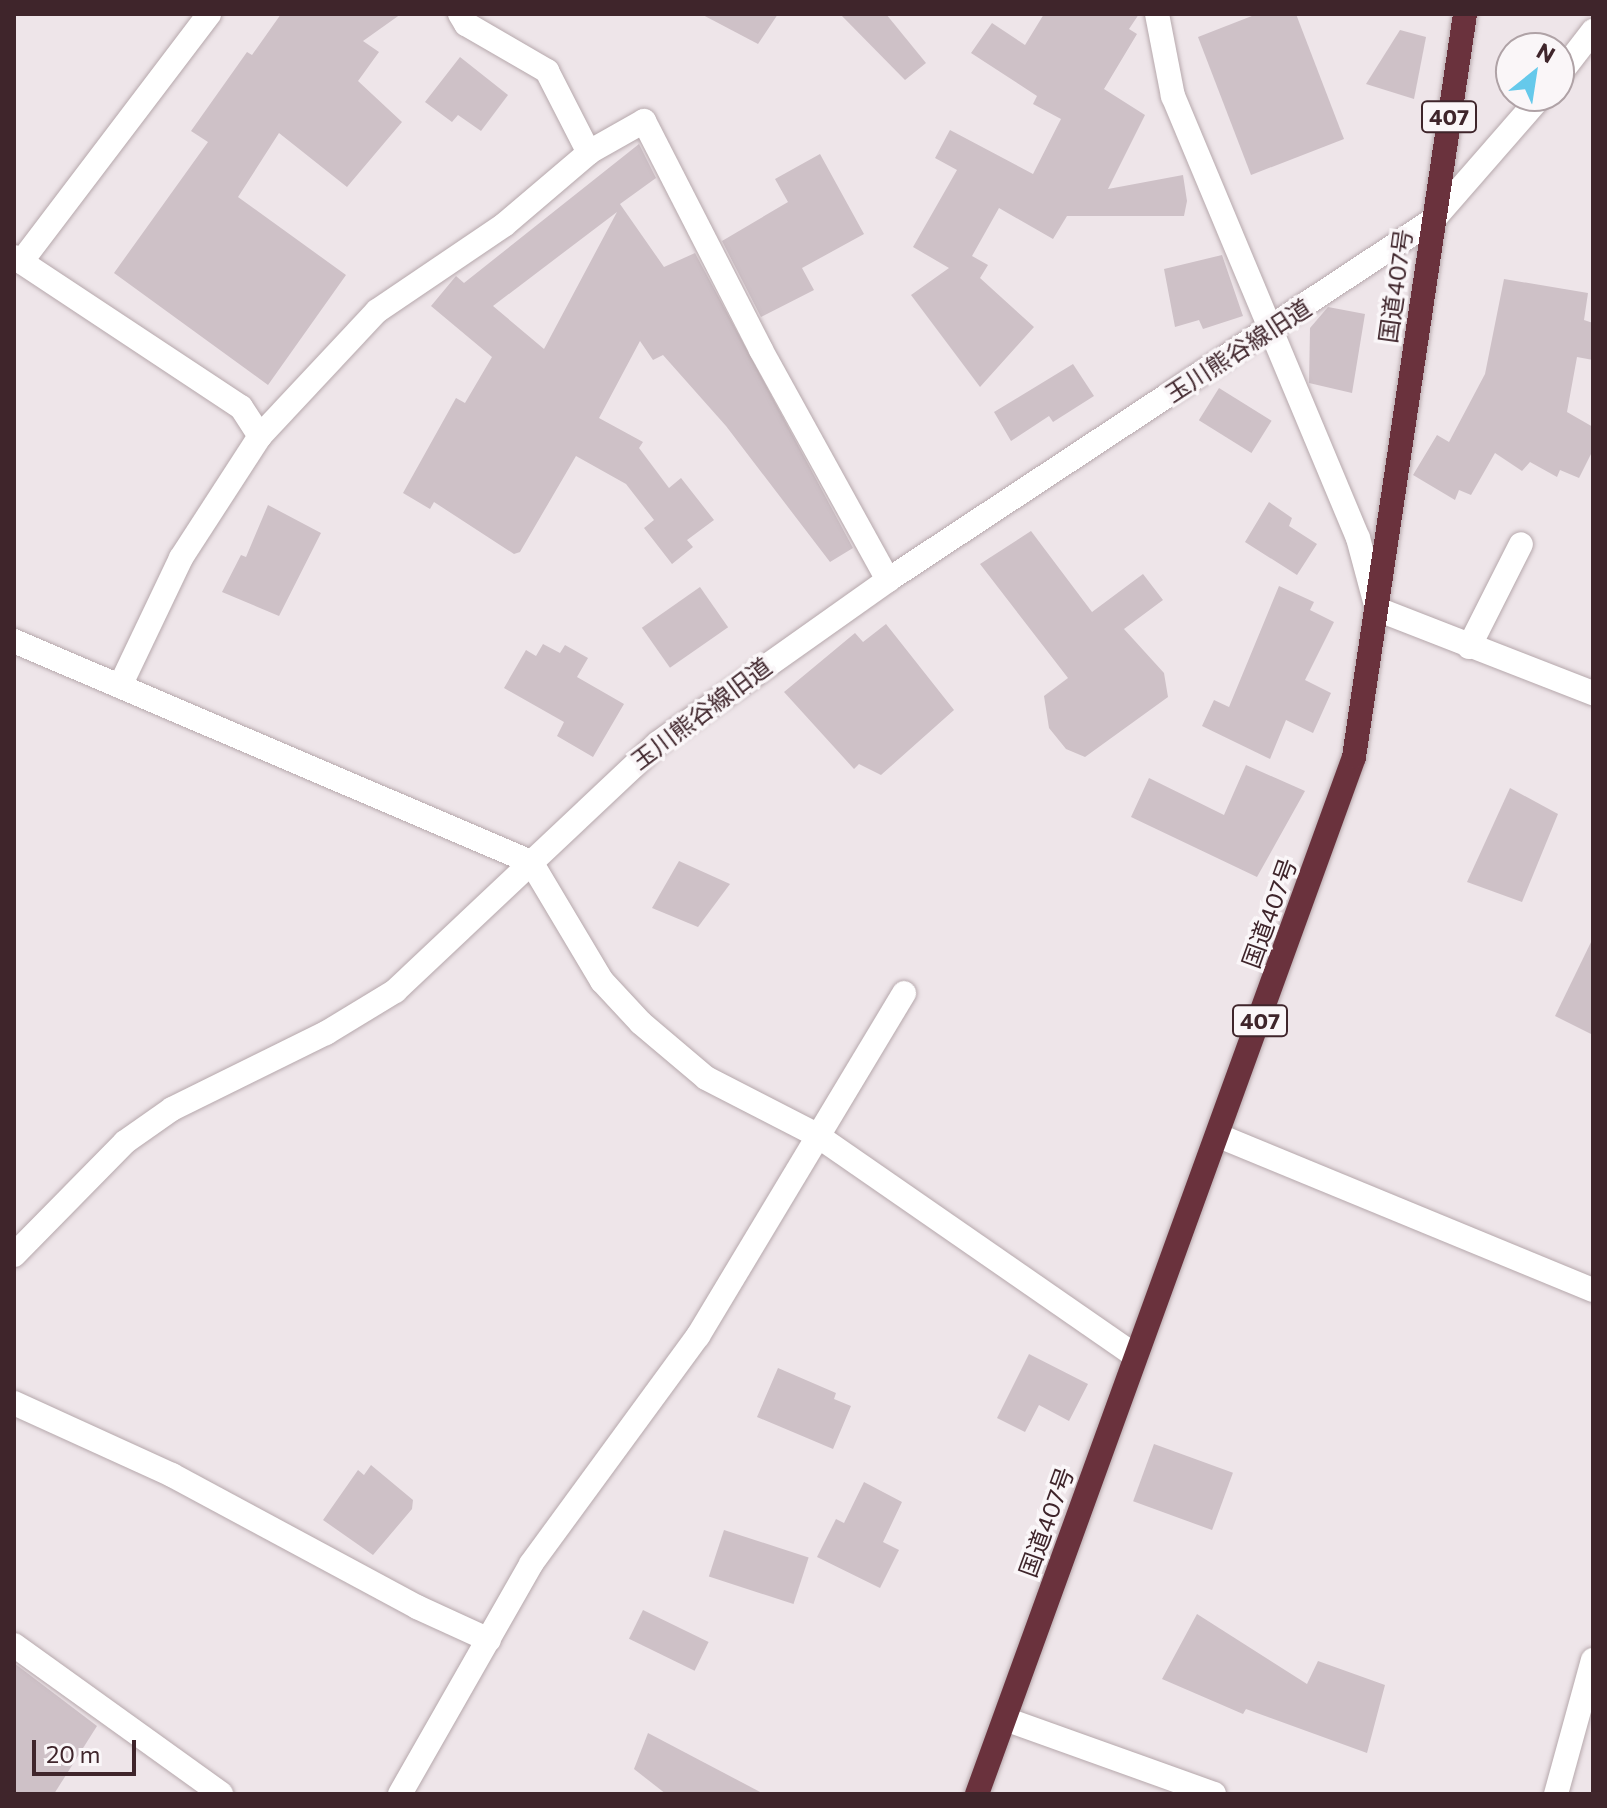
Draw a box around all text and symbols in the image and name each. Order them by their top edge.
north arrow [1495,32,1575,112]
text: N [1532,37,1560,68]
road number: 407 [1419,99,1479,135]
street label: 国道407号 [1373,227,1417,345]
street label: 玉川熊谷線旧道 [1160,292,1316,408]
street label: 玉川熊谷線旧道 [625,651,777,775]
street label: 国道407号 [1236,854,1302,972]
road number: 407 [1230,1003,1290,1039]
street label: 国道407号 [1013,1463,1079,1581]
scale bar [36,1724,140,1774]
text: 20 m [46,1739,100,1768]

